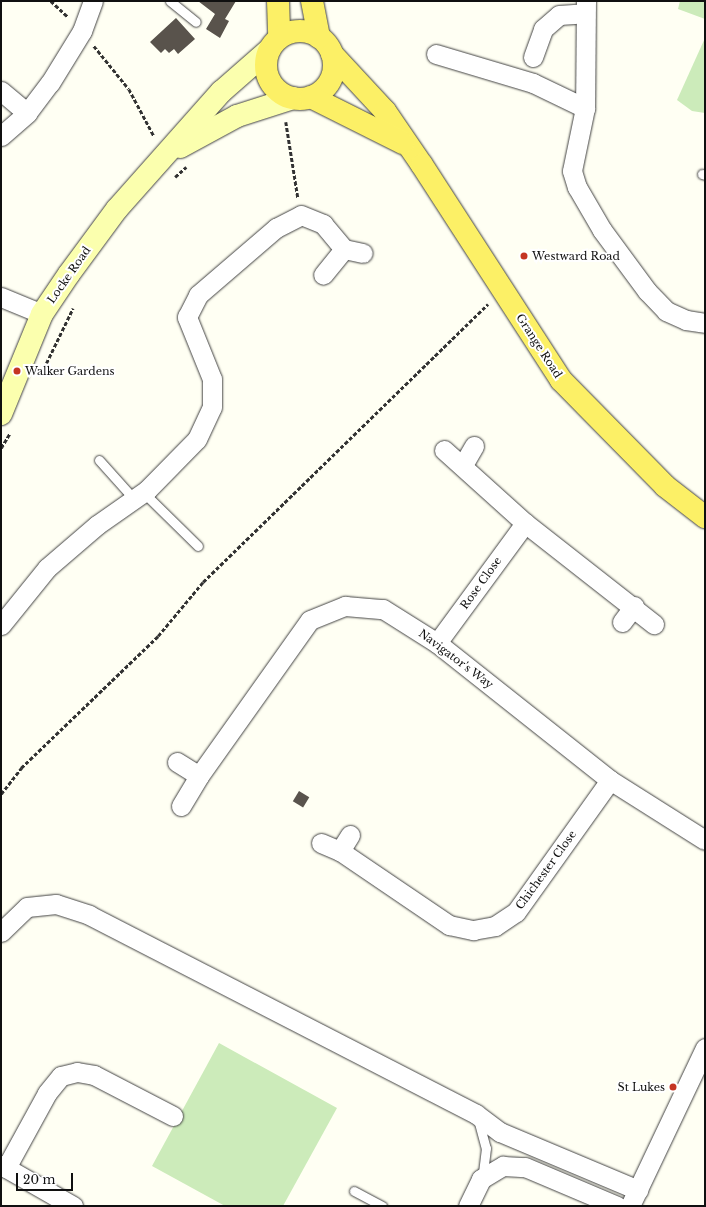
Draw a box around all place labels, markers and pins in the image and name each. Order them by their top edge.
place label: Westward Road [532,249,620,263]
marker: Westward Road [519,251,529,261]
place label: Walker Gardens [25,364,115,378]
marker: Walker Gardens [12,366,22,376]
place label: St Lukes [618,1080,665,1094]
marker: St Lukes [668,1082,678,1092]

